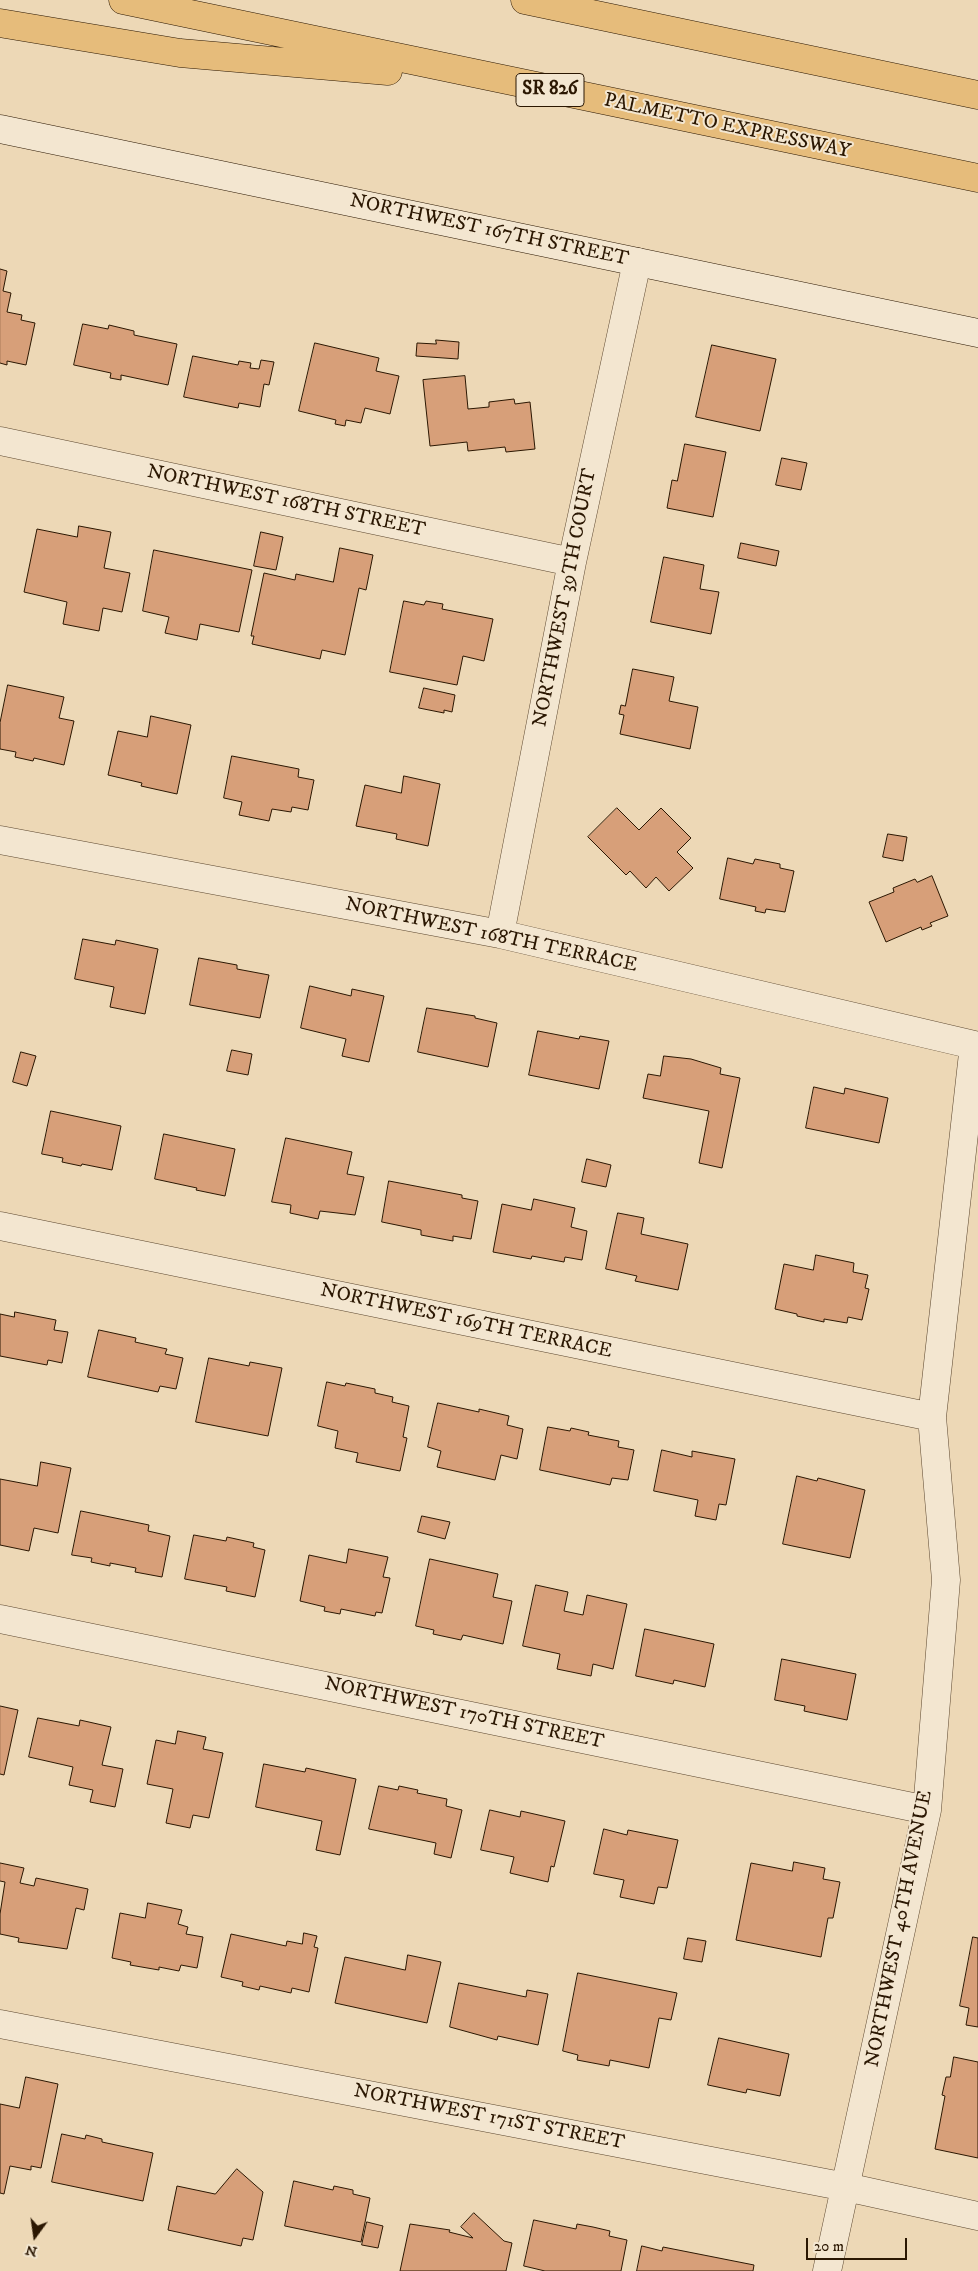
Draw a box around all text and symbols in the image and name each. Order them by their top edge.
road number: SR 826 [516,74,584,106]
street label: PALMETTO EXPRESSWAY [602,89,852,165]
street label: NORTHWEST 167TH STREET [347,190,631,272]
street label: NORTHWEST 168TH STREET [145,461,427,543]
street label: NORTHWEST 39TH COURT [529,467,603,729]
street label: NORTHWEST 168TH TERRACE [343,893,639,979]
street label: NORTHWEST 169TH TERRACE [318,1279,614,1365]
street label: NORTHWEST 170TH STREET [322,1673,606,1755]
street label: NORTHWEST 40TH AVENUE [861,1789,939,2069]
street label: NORTHWEST 171ST STREET [352,2080,626,2156]
north arrow [10,2211,60,2261]
scale bar [808,2228,909,2260]
text: 20 m [814,2237,844,2256]
text: N [24,2240,39,2261]

